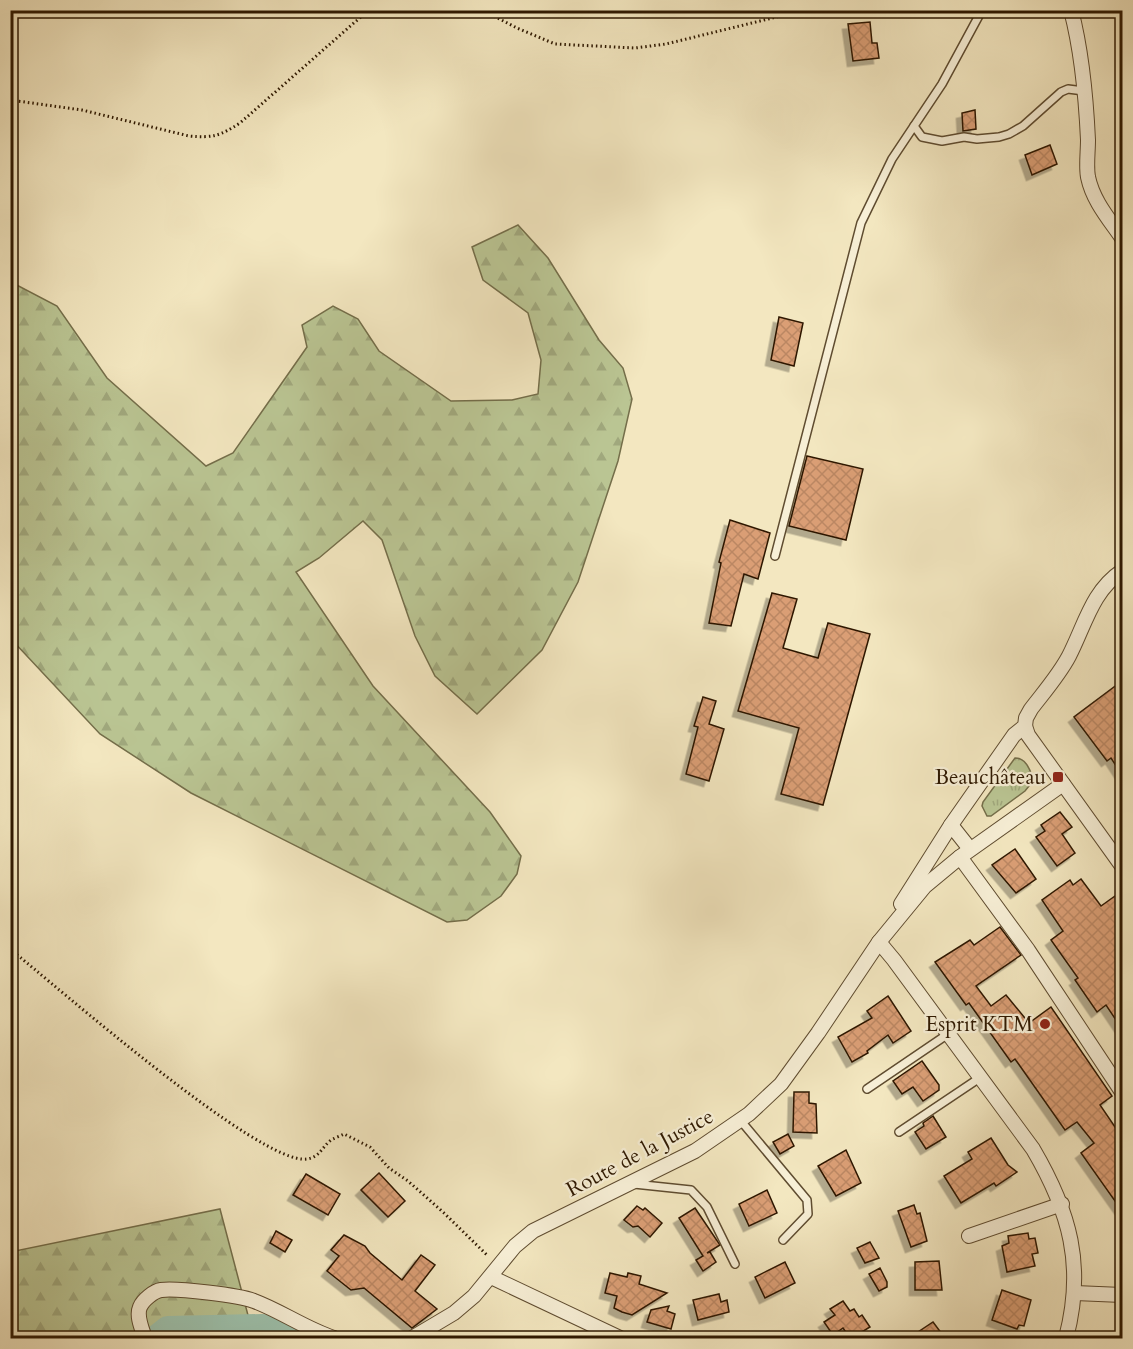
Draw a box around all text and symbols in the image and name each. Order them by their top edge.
place label: Beauchâteau [935,763,1046,792]
marker: Beauchâteau [1051,770,1065,784]
place label: Esprit KTM [925,1010,1033,1039]
marker: Esprit KTM [1038,1017,1052,1031]
street label: Route de la Justice [561,1102,719,1204]

